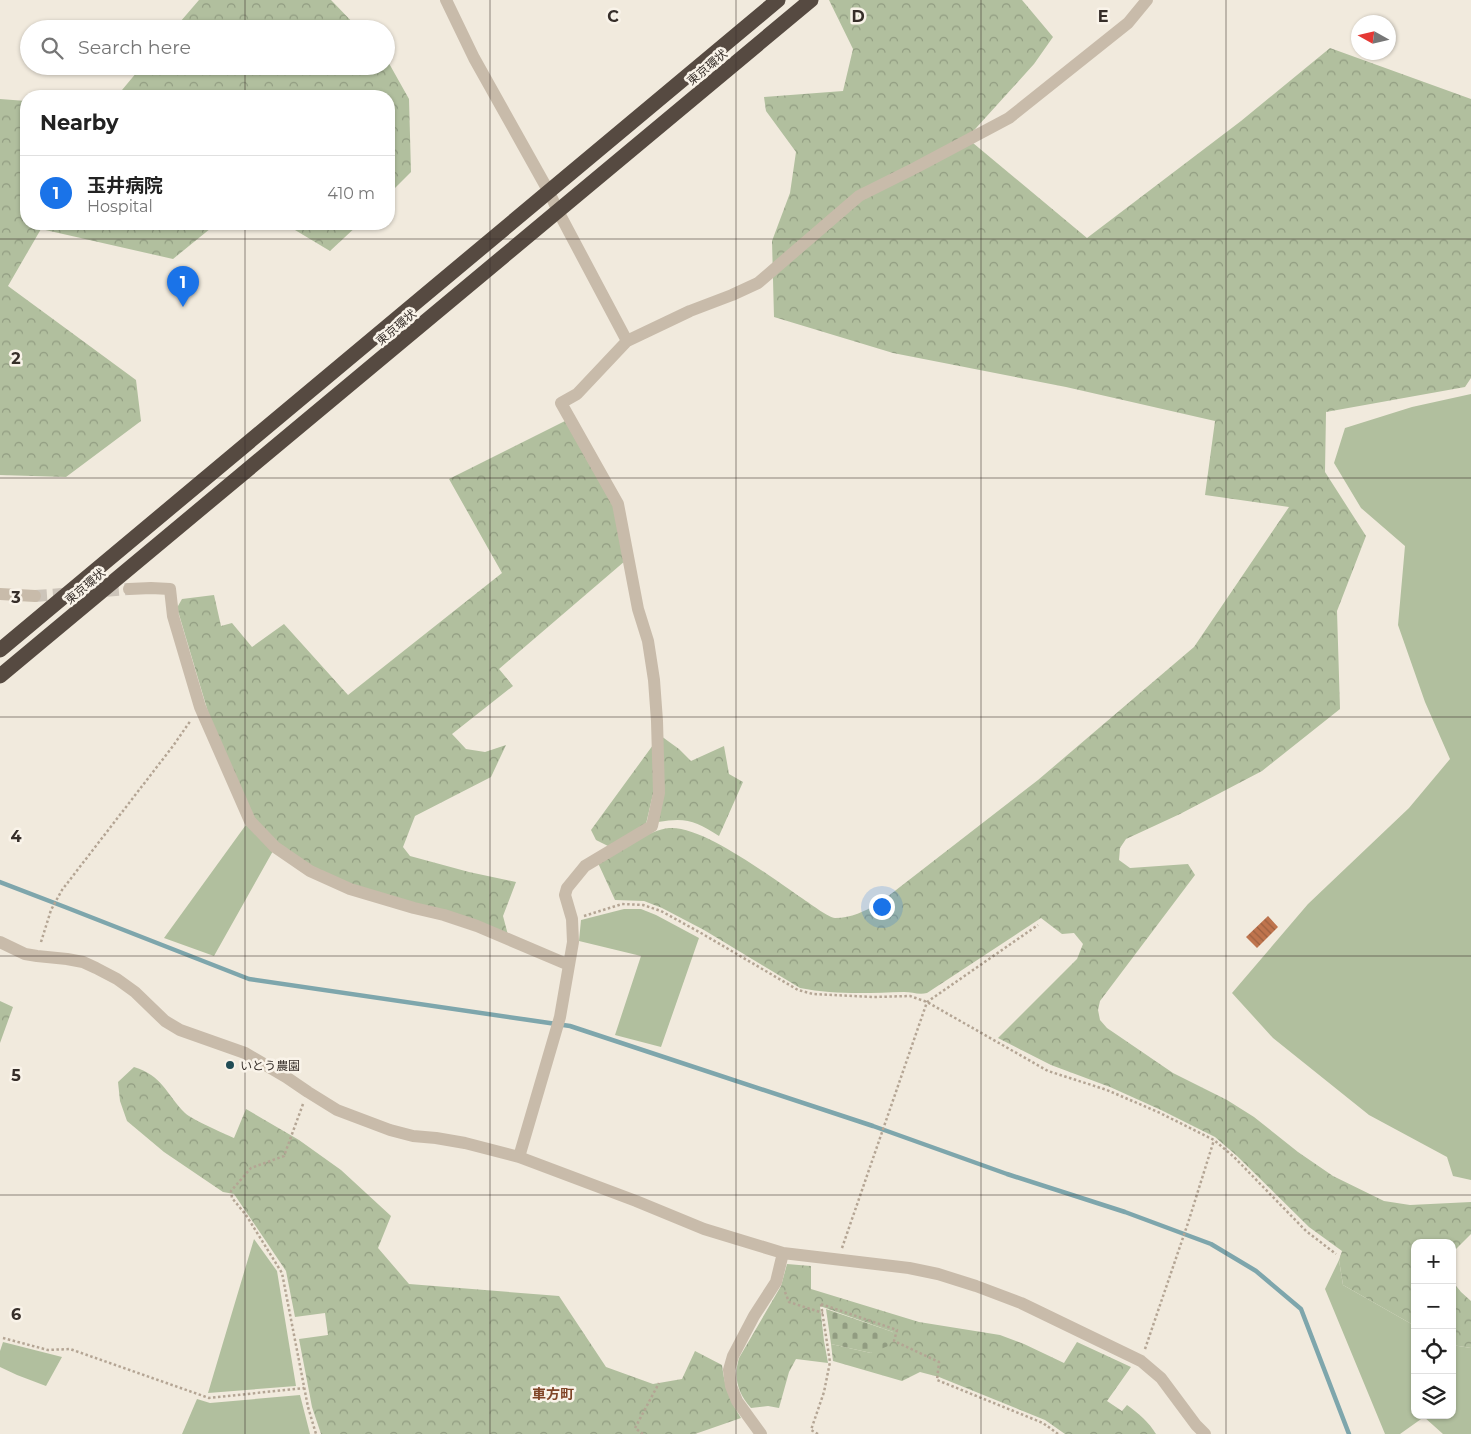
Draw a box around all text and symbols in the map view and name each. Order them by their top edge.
text: C [607,7,619,26]
text: D [851,7,865,26]
text: E [1098,7,1108,26]
north arrow [1351,15,1396,60]
search box [20,20,395,75]
icon: search [38,34,66,62]
text: Search here [78,36,191,59]
street label: 東京環状 [684,46,730,88]
text: Nearby [40,110,119,135]
text: 玉井病院 [87,174,163,197]
text: 1 [53,184,59,203]
text: 410 m [327,184,375,203]
text: Hospital [87,197,153,216]
pin: 1 [167,266,199,307]
street label: 東京環状 [373,306,419,348]
text: 2 [11,349,21,368]
street label: 東京環状 [62,565,108,607]
text: 3 [10,588,21,607]
text: 4 [10,827,22,846]
your location [869,894,895,920]
place label: いとう農園 [240,1058,300,1073]
marker: いとう農園 [224,1059,236,1071]
text: 5 [11,1066,21,1085]
map controls [1411,1239,1456,1419]
button: + [1411,1239,1456,1284]
button: − [1411,1284,1456,1329]
text: 6 [11,1305,21,1324]
button: locate [1411,1329,1456,1374]
button: layers [1411,1374,1456,1419]
district label: 車方町 [532,1385,574,1403]

